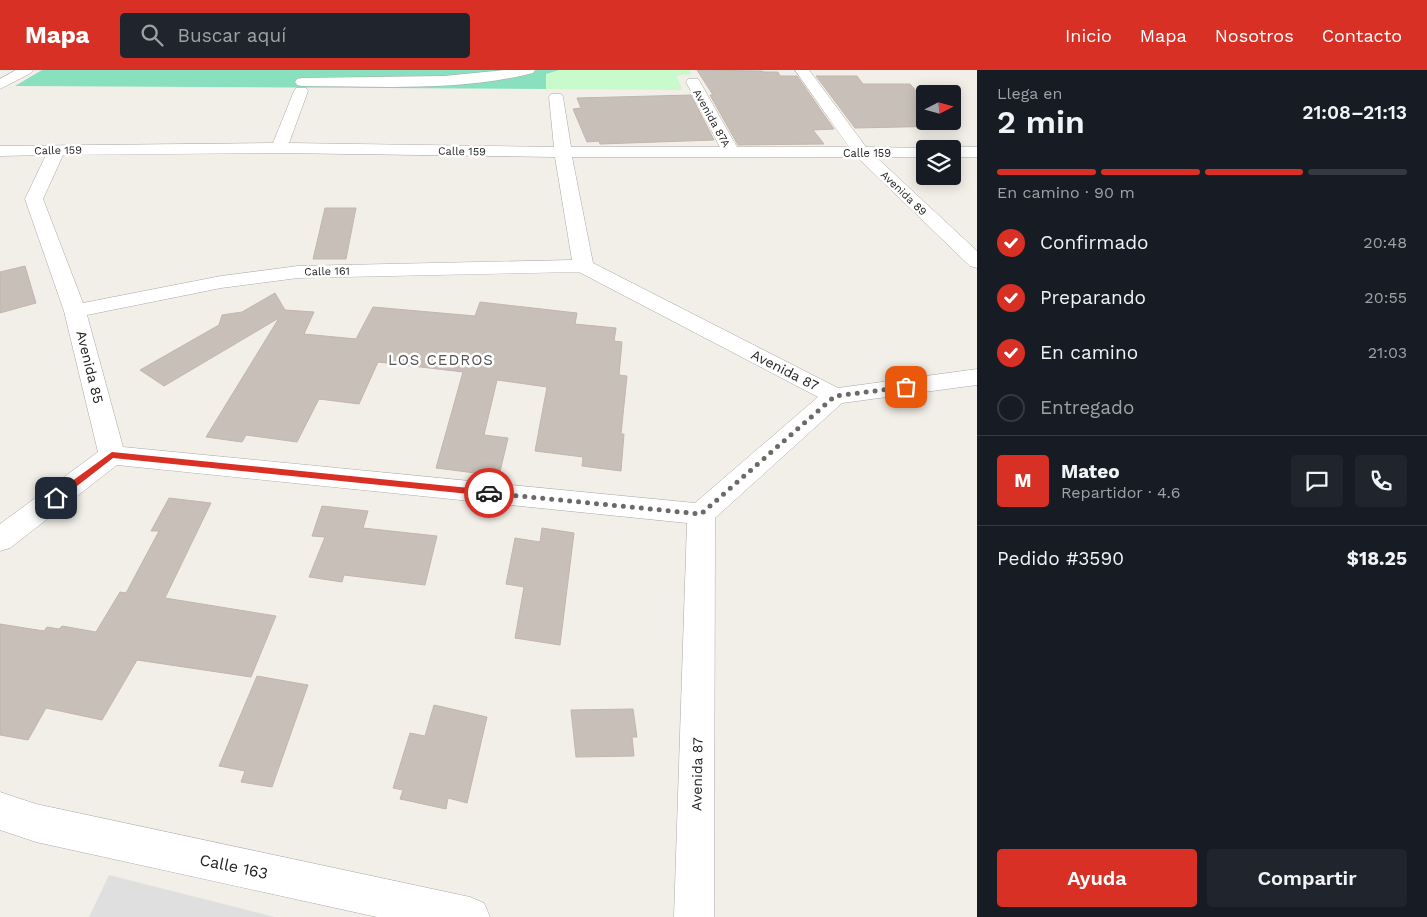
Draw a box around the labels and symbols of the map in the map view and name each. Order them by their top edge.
north arrow [916,85,961,130]
street label: Avenida 87A [690,87,733,150]
street label: Calle 159 [34,144,82,157]
street label: Calle 159 [438,145,486,158]
street label: Calle 159 [843,147,891,160]
street label: Avenida 89 [878,168,929,219]
street label: Calle 161 [304,265,350,278]
street label: Avenida 85 [73,329,107,405]
street label: Avenida 87 [749,346,822,394]
district label: LOS CEDROS [388,351,494,369]
pin [885,366,927,408]
courier [464,468,514,518]
pin [35,477,77,519]
street label: Avenida 87 [688,737,706,811]
street label: Calle 163 [198,850,270,883]

